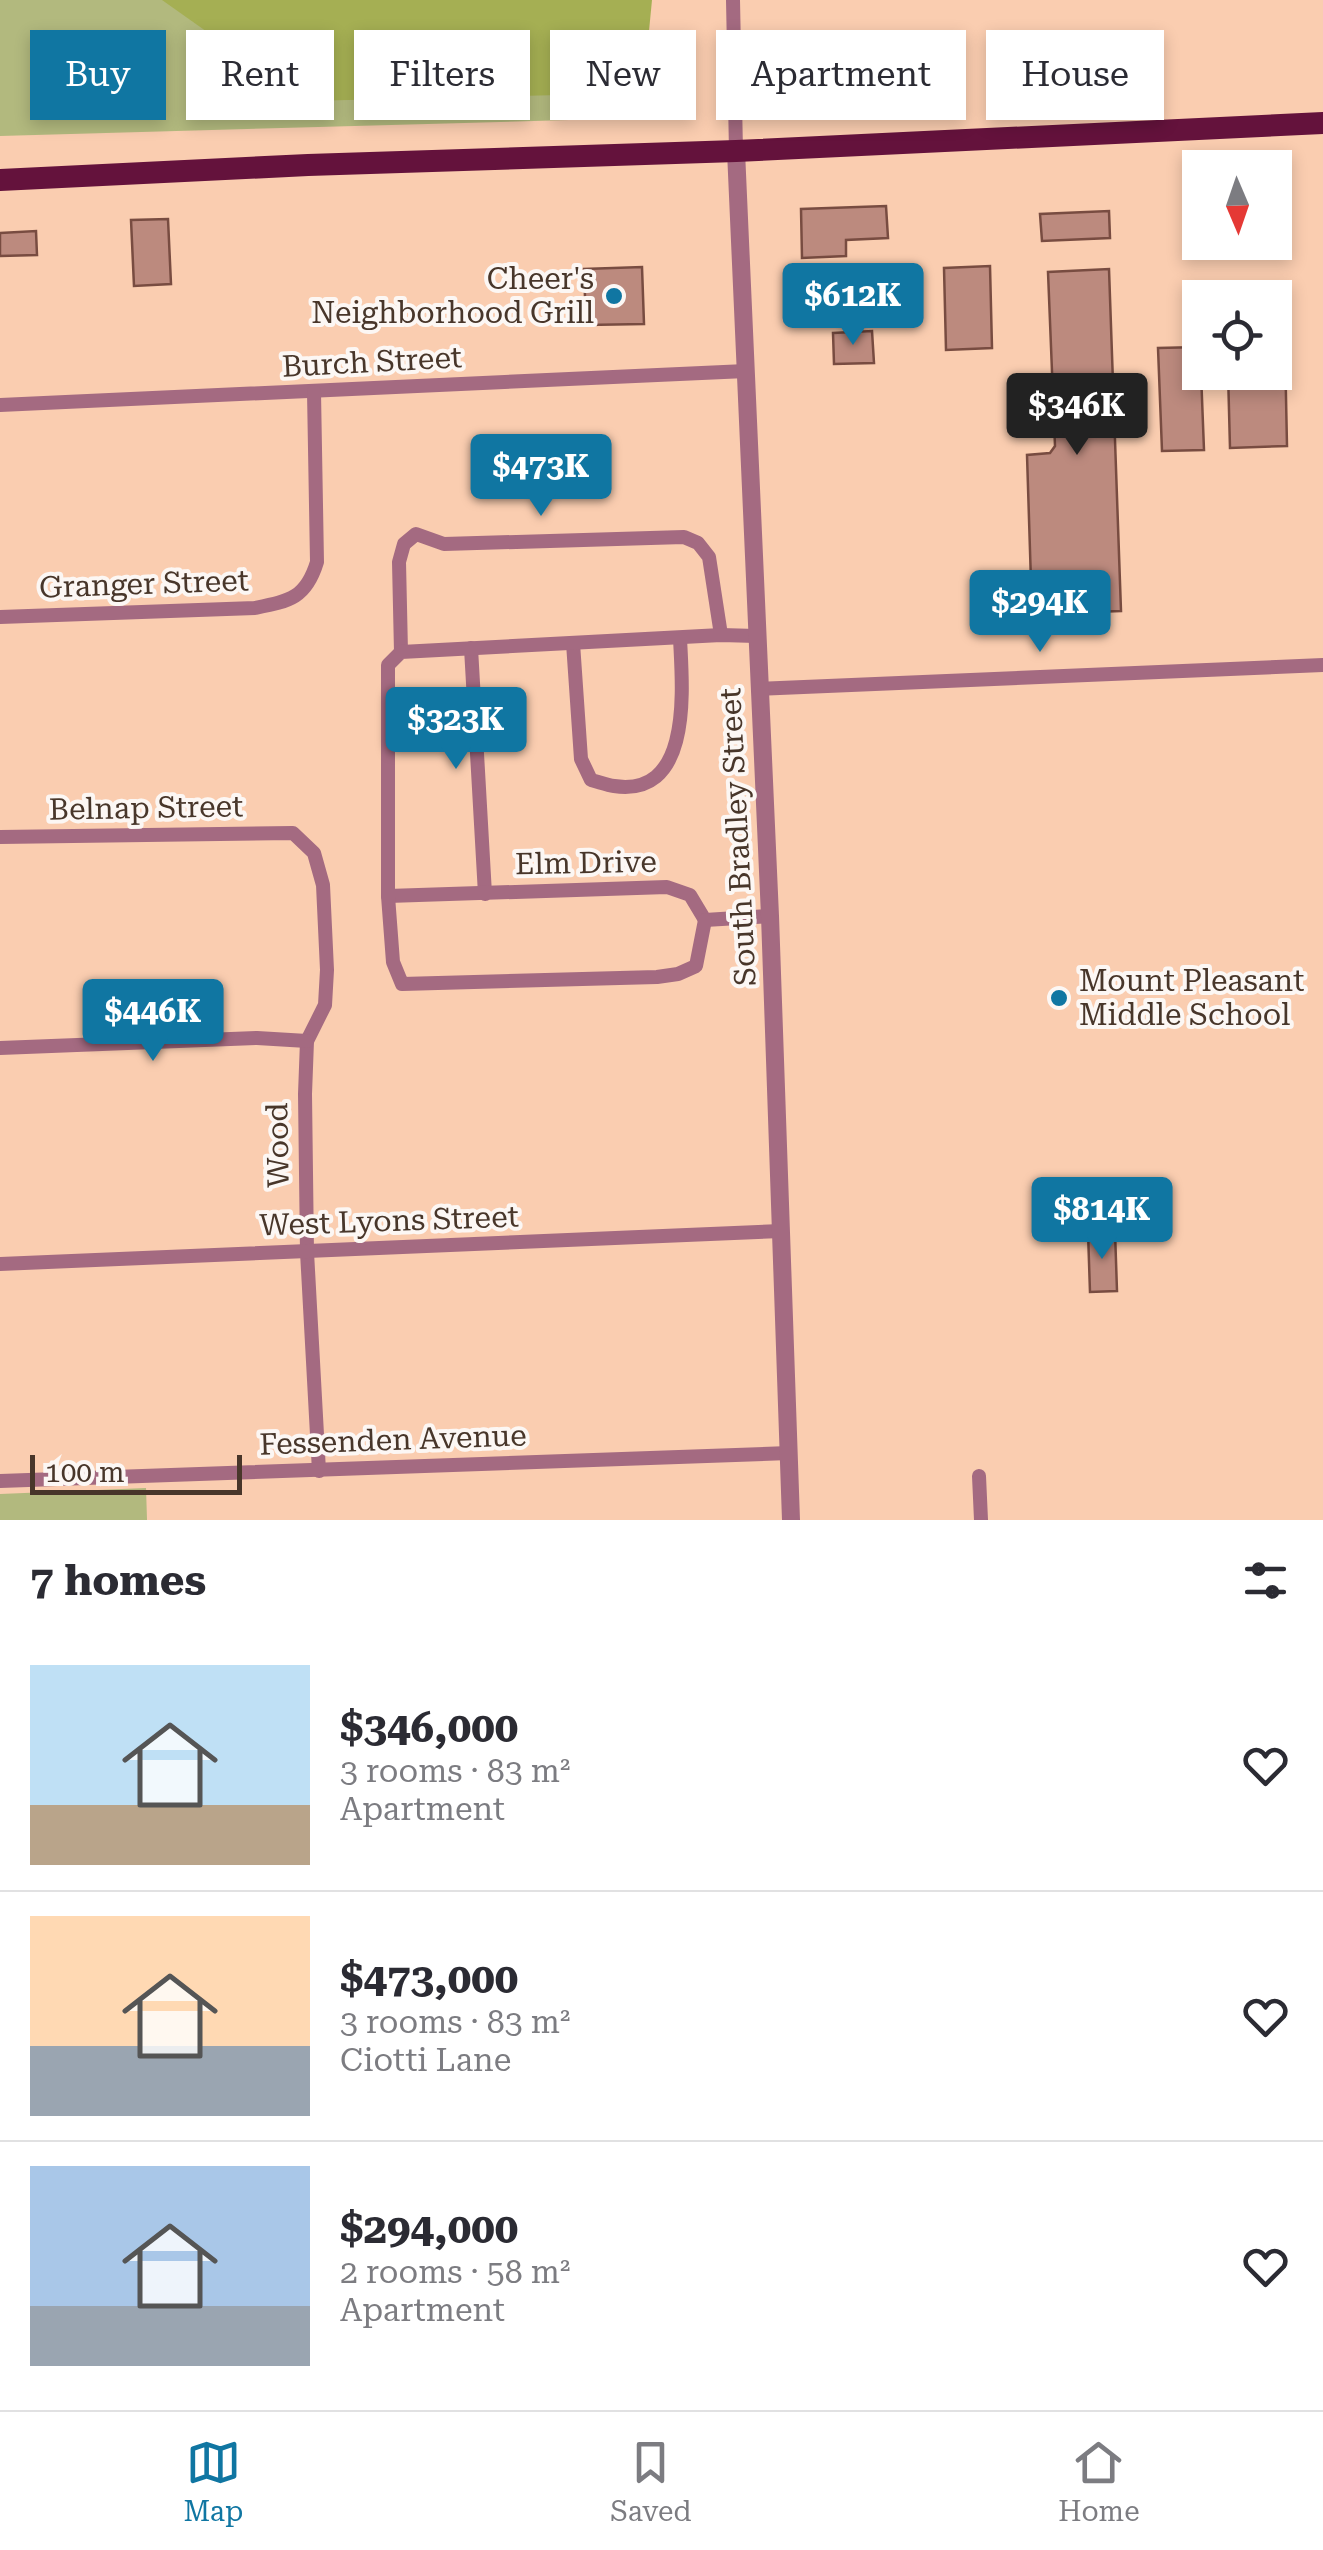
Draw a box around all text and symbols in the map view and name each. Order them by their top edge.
chip: Buy [30,30,166,120]
chip: Rent [186,30,334,120]
chip: Filters [354,30,530,120]
chip: New [550,30,696,120]
chip: Apartment [716,30,966,120]
chip: House [986,30,1164,120]
north arrow [1182,150,1292,260]
map controls [1182,150,1292,390]
place label: Cheer's Neighborhood Grill [311,261,594,330]
pin: $612K [783,263,923,348]
text: $612K [805,276,901,314]
button: locate [1182,280,1292,390]
marker: Cheer's Neighborhood Grill [603,285,625,307]
street label: Burch Street [281,339,463,384]
pin: $346K [1007,373,1147,458]
text: $346K [1029,386,1125,424]
pin: $473K [471,434,611,519]
text: $473K [493,447,589,485]
street label: Granger Street [39,562,249,605]
pin: $294K [970,570,1110,655]
text: $294K [992,583,1088,621]
pin: $323K [386,687,526,772]
street label: South Bradley Street [712,687,763,987]
text: $323K [408,700,504,738]
street label: Belnap Street [48,788,244,827]
street label: Elm Drive [515,844,657,881]
place label: Mount Pleasant Middle School [1079,963,1304,1032]
pin: $446K [83,979,223,1064]
marker: Mount Pleasant Middle School [1048,987,1070,1009]
text: $446K [105,992,201,1030]
street label: Wood [259,1102,296,1188]
pin: $814K [1032,1177,1172,1262]
text: $814K [1054,1190,1150,1228]
street label: West Lyons Street [259,1198,519,1243]
street label: Fessenden Avenue [259,1417,527,1462]
scale bar [30,1450,242,1494]
text: 100 m [45,1456,125,1489]
icon: filters [1238,1553,1293,1608]
text: 7 homes [30,1556,206,1605]
text: $346,000 [340,1703,518,1752]
icon: home [110,1705,230,1825]
icon: heart [1238,1738,1293,1793]
text: 3 rooms · 83 m² [340,1752,570,1790]
text: Apartment [340,1790,505,1828]
text: $473,000 [340,1954,518,2003]
icon: home [110,1956,230,2076]
icon: heart [1238,1989,1293,2044]
text: 3 rooms · 83 m² [340,2003,570,2041]
text: Ciotti Lane [340,2041,511,2079]
text: $294,000 [340,2204,518,2253]
icon: home [110,2206,230,2326]
icon: heart [1238,2239,1293,2294]
text: 2 rooms · 58 m² [340,2253,570,2291]
text: Apartment [340,2291,505,2329]
tab: Map [183,2435,243,2528]
tab: Saved [610,2435,691,2528]
tab: Home [1058,2435,1140,2528]

